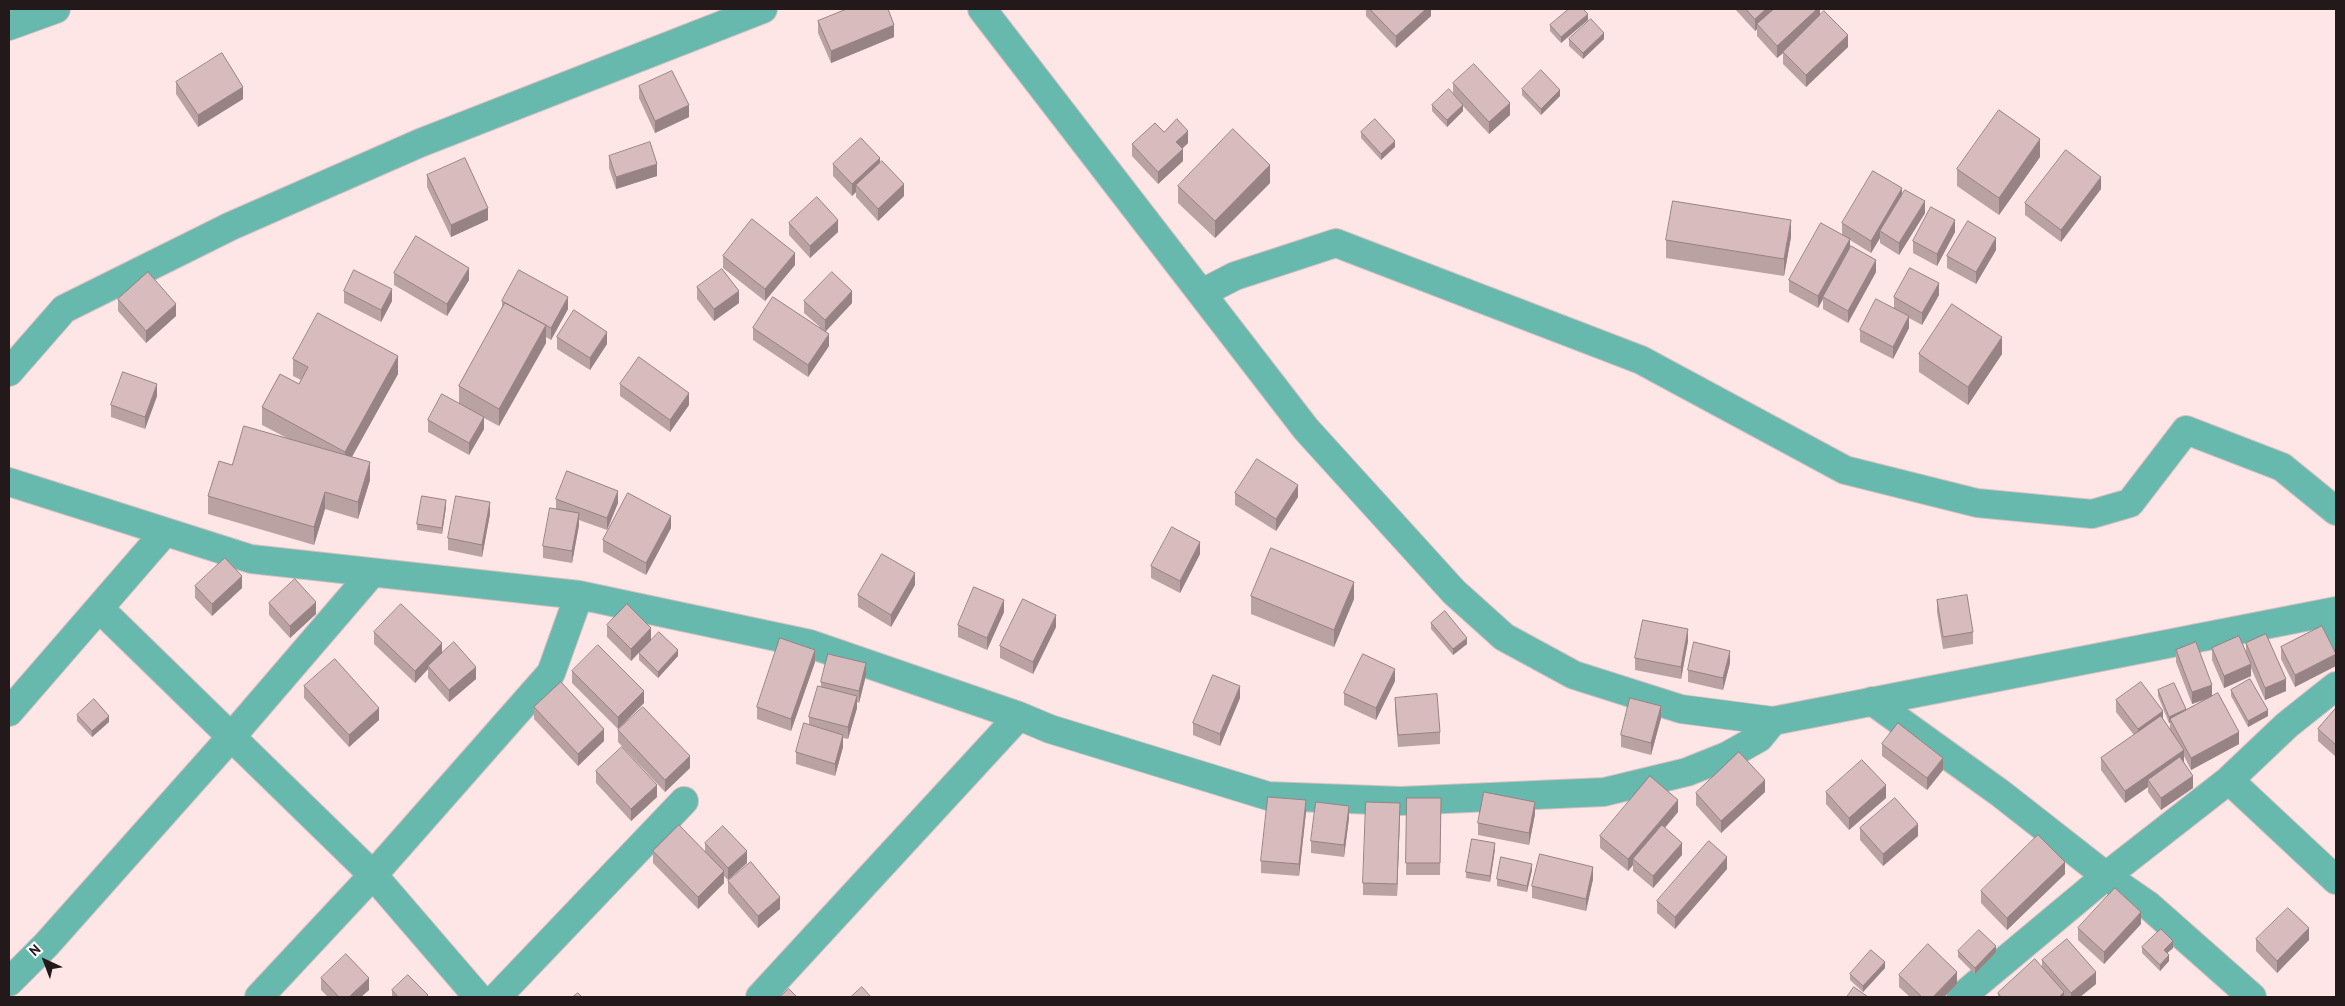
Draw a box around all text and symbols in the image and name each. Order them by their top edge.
north arrow [20,936,70,986]
text: N [25,940,44,960]

